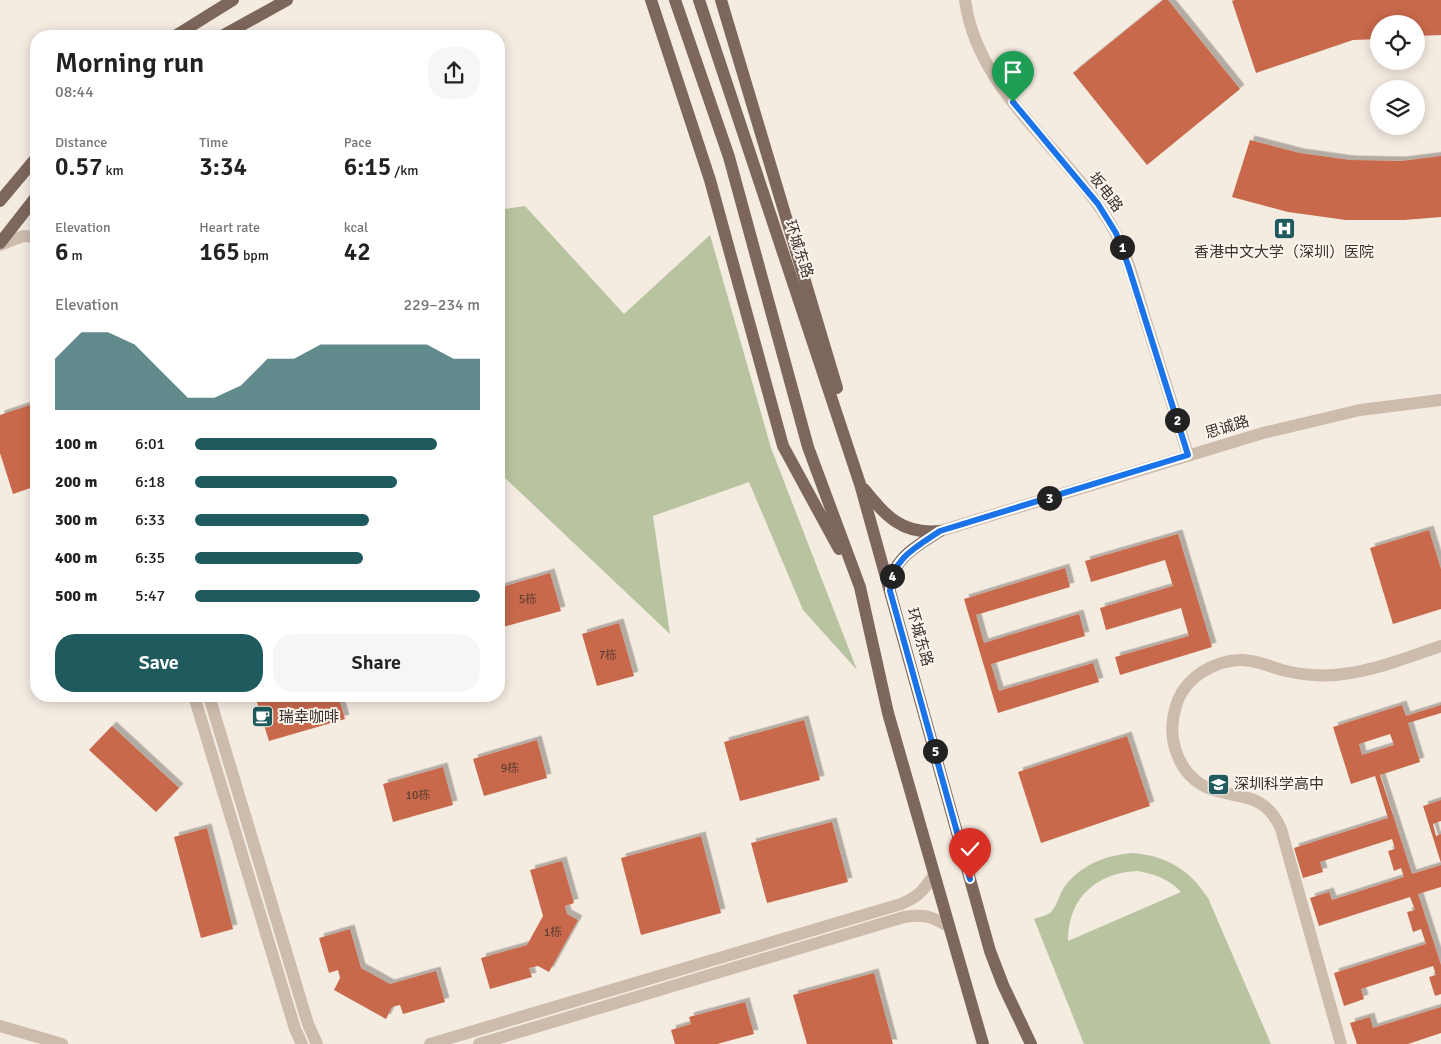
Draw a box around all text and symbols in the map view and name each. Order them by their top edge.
map controls [1370,15,1425,135]
button: locate [1370,15,1425,70]
text: Morning run [55,46,204,80]
button: share [428,47,480,99]
pin [992,51,1034,102]
icon: arrive [999,58,1027,86]
button: layers [1370,80,1425,135]
text: 08:44 [55,82,94,102]
text: Distance [55,134,107,151]
text: Time [199,134,228,151]
text: Pace [344,134,372,151]
text: 0.57 [55,151,102,182]
text: 3:34 [199,151,247,182]
text: 6:15 [344,151,391,182]
text: km [102,162,124,179]
text: /km [391,162,418,179]
street label: 坂电路 [1085,169,1127,215]
hospital icon: 香港中文大学（深圳）医院 [1272,217,1296,241]
street label: 环城东路 [781,218,817,280]
text: Elevation [55,219,111,236]
text: Heart rate [199,219,260,236]
text: kcal [344,219,368,236]
pin: 1 [1110,234,1134,260]
text: 6 [55,236,69,267]
text: 165 [199,236,240,267]
text: 42 [344,236,371,267]
text: 1 [1119,239,1126,256]
place label: 香港中文大学（深圳）医院 [1194,243,1374,261]
text: m [69,247,83,264]
text: bpm [240,247,269,264]
text: Elevation [55,295,119,315]
text: 229–234 m [403,295,480,315]
pin: 2 [1164,408,1190,432]
text: 2 [1174,412,1181,429]
street label: 思诚路 [1203,412,1251,442]
text: 100 m [55,434,97,454]
text: 6:01 [135,434,165,454]
text: 200 m [55,472,97,492]
text: 6:18 [135,472,165,492]
pin: 3 [1036,486,1062,510]
text: 3 [1046,490,1053,507]
text: 300 m [55,510,97,530]
text: 6:33 [135,510,165,530]
text: 400 m [55,548,97,568]
text: 6:35 [135,548,165,568]
pin: 4 [880,564,904,588]
text: 4 [889,568,896,585]
text: 500 m [55,586,97,606]
text: 5:47 [135,586,165,606]
house number: 5栋 [519,592,537,607]
street label: 环城东路 [903,606,937,668]
button: Save [55,634,263,692]
button: Share [273,634,480,692]
house number: 7栋 [599,648,617,663]
cafe icon: 瑞幸咖啡 [251,705,275,729]
place label: 瑞幸咖啡 [279,708,339,726]
pin: 5 [922,738,948,764]
text: 5 [932,743,939,760]
house number: 9栋 [501,761,519,776]
school or university icon: 深圳科学高中 [1206,772,1230,796]
place label: 深圳科学高中 [1234,775,1324,793]
house number: 10栋 [406,788,430,803]
pin [949,828,991,879]
icon: check [956,835,984,863]
house number: 1栋 [544,925,562,940]

